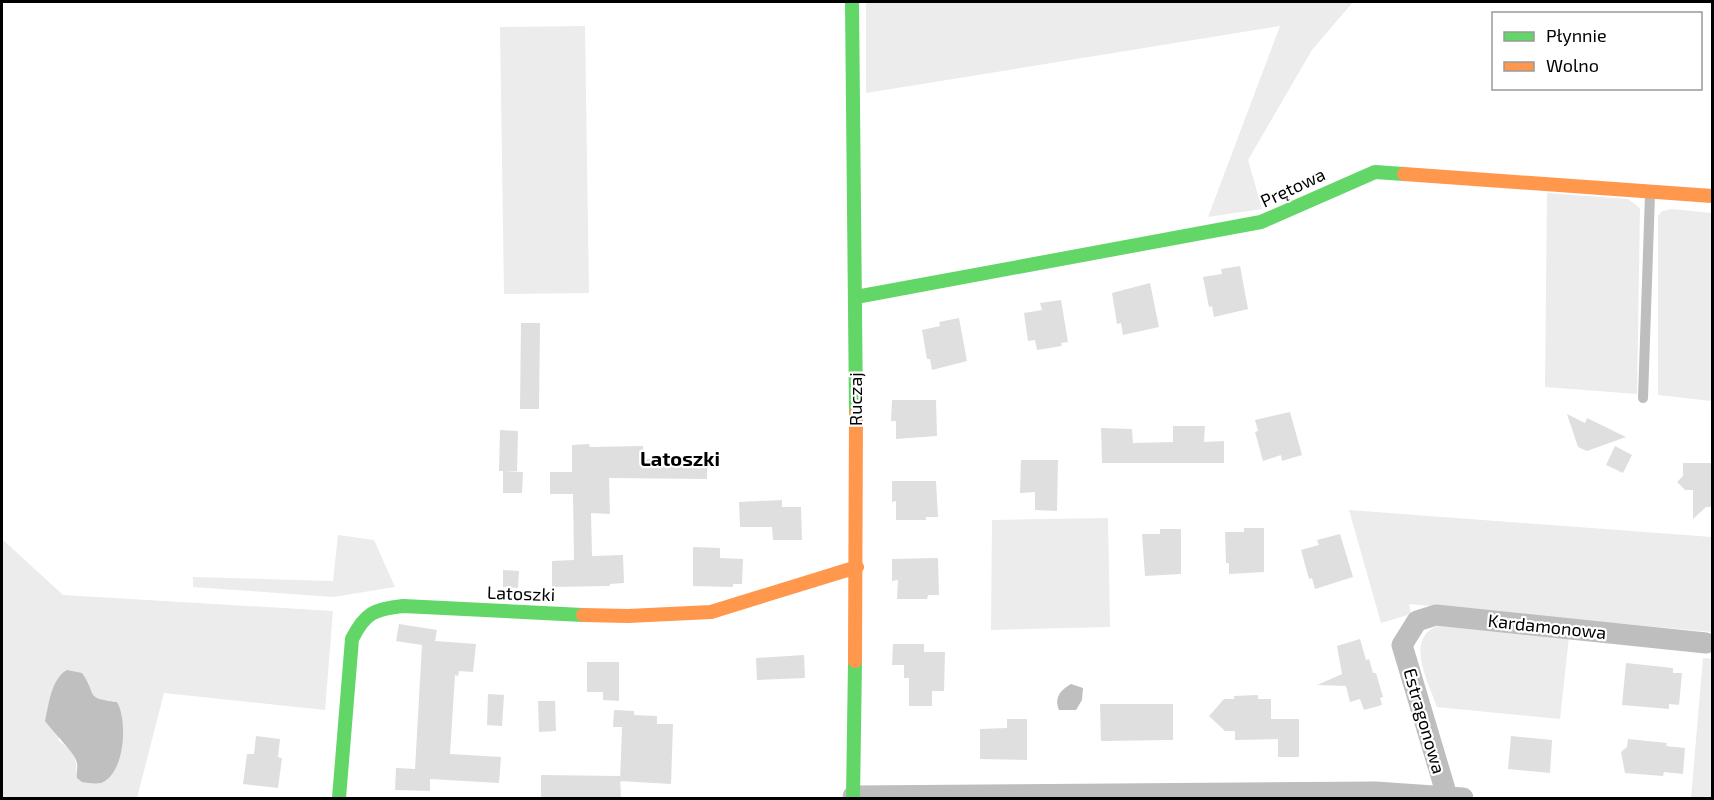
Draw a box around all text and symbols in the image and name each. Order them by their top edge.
legend [1492,12,1702,90]
text: Płynnie [1546,24,1607,46]
text: Wolno [1546,54,1599,76]
street label: Prętowa [1257,163,1328,212]
street label: Ruczaj [844,372,866,426]
district label: Latoszki [640,446,720,470]
street label: Latoszki [487,581,555,605]
street label: Kardamonowa [1487,609,1607,643]
street label: Estragonowa [1399,665,1451,776]

